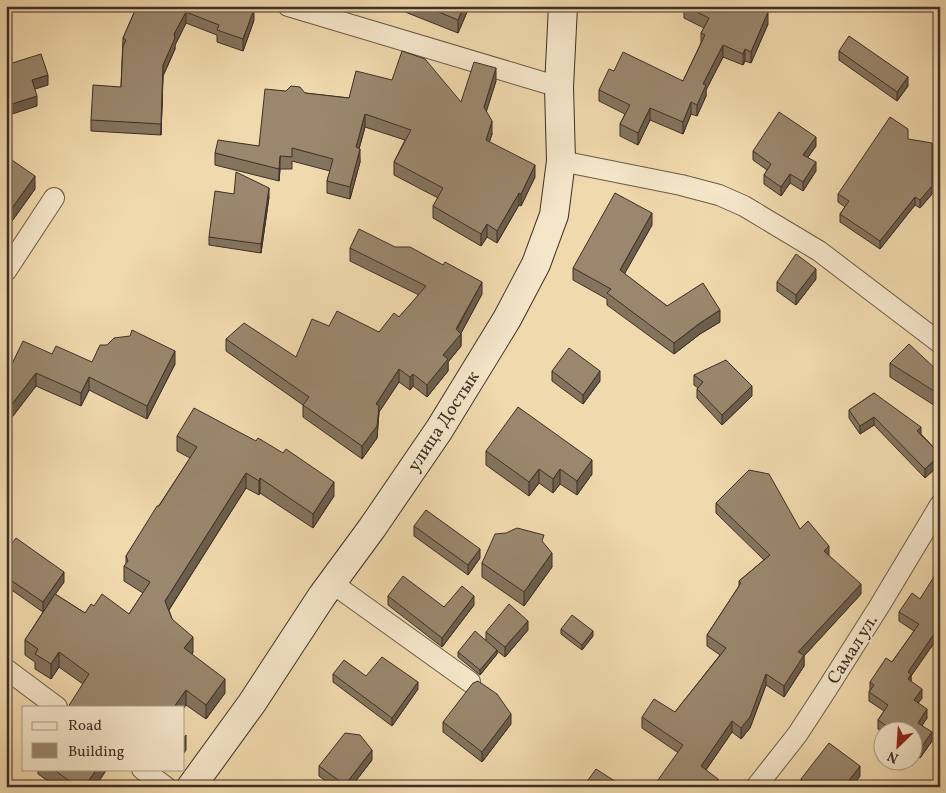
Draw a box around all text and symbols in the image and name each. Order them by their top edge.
street label: улица Достык [402,366,486,477]
street label: Самал ул. [822,610,885,690]
legend [22,706,185,770]
text: Road [68,716,102,737]
north arrow [874,720,924,770]
text: Building [68,742,125,763]
text: N [885,746,902,767]

